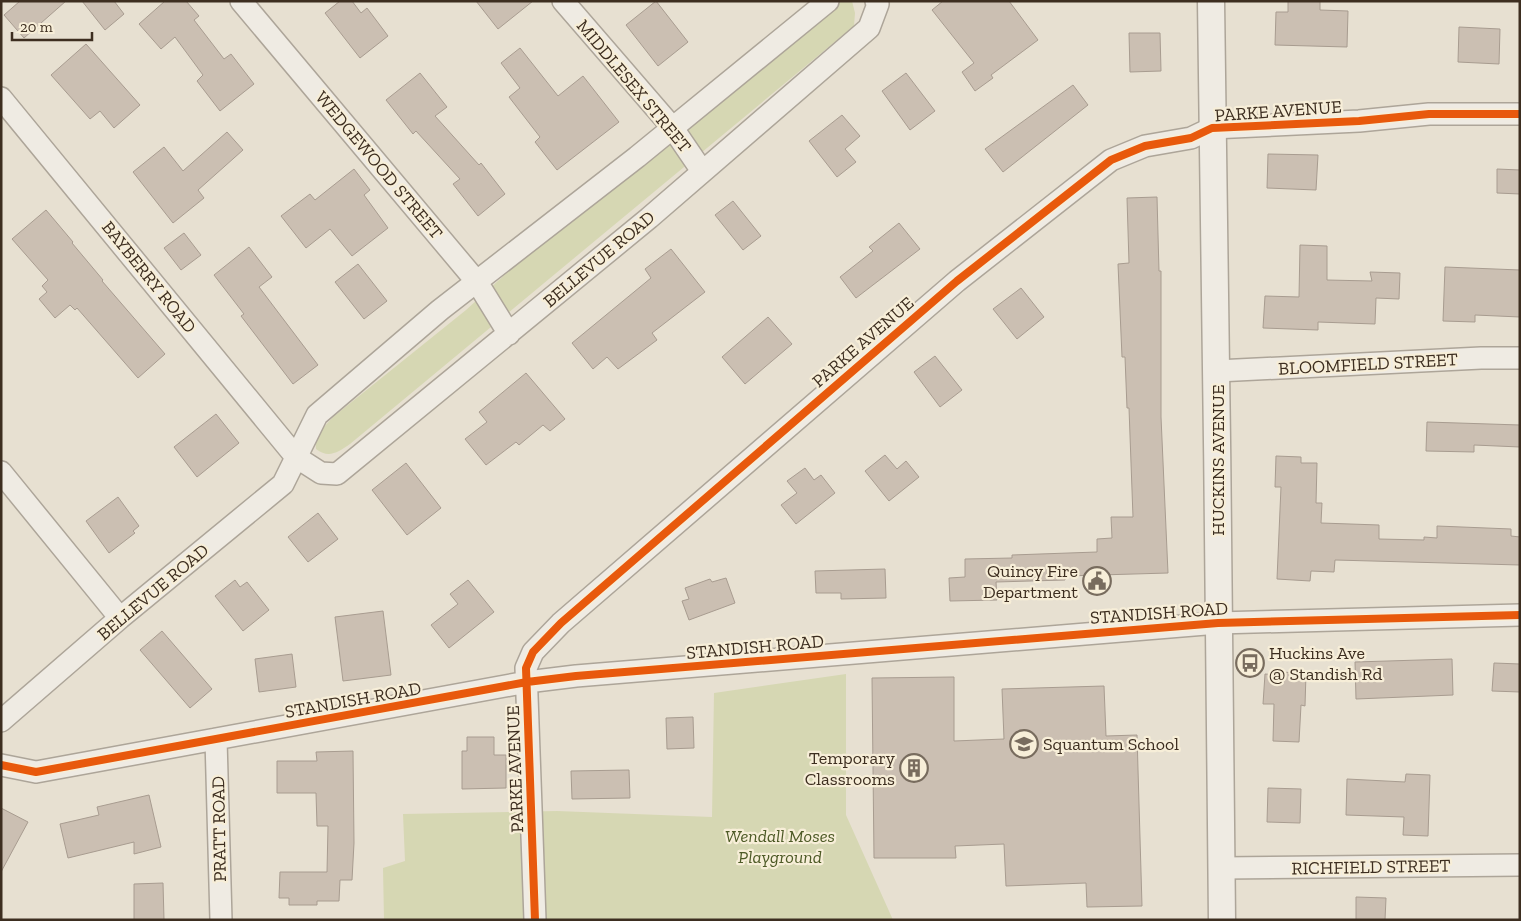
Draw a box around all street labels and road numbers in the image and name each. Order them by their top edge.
street label: MIDDLESEX STREET [572,15,696,157]
street label: WEDGEWOOD STREET [311,86,447,244]
street label: PARKE AVENUE [1214,96,1342,126]
street label: BELLEVUE ROAD [539,206,659,312]
street label: BAYBERRY ROAD [97,217,201,337]
street label: PARKE AVENUE [808,292,918,392]
street label: BLOOMFIELD STREET [1278,348,1458,380]
street label: HUCKINS AVENUE [1207,384,1229,536]
street label: BELLEVUE ROAD [93,539,213,645]
street label: STANDISH ROAD [1089,597,1229,629]
street label: STANDISH ROAD [685,630,825,664]
street label: STANDISH ROAD [283,677,423,723]
street label: PARKE AVENUE [502,705,528,833]
street label: PRATT ROAD [207,776,231,882]
street label: RICHFIELD STREET [1291,855,1451,879]

